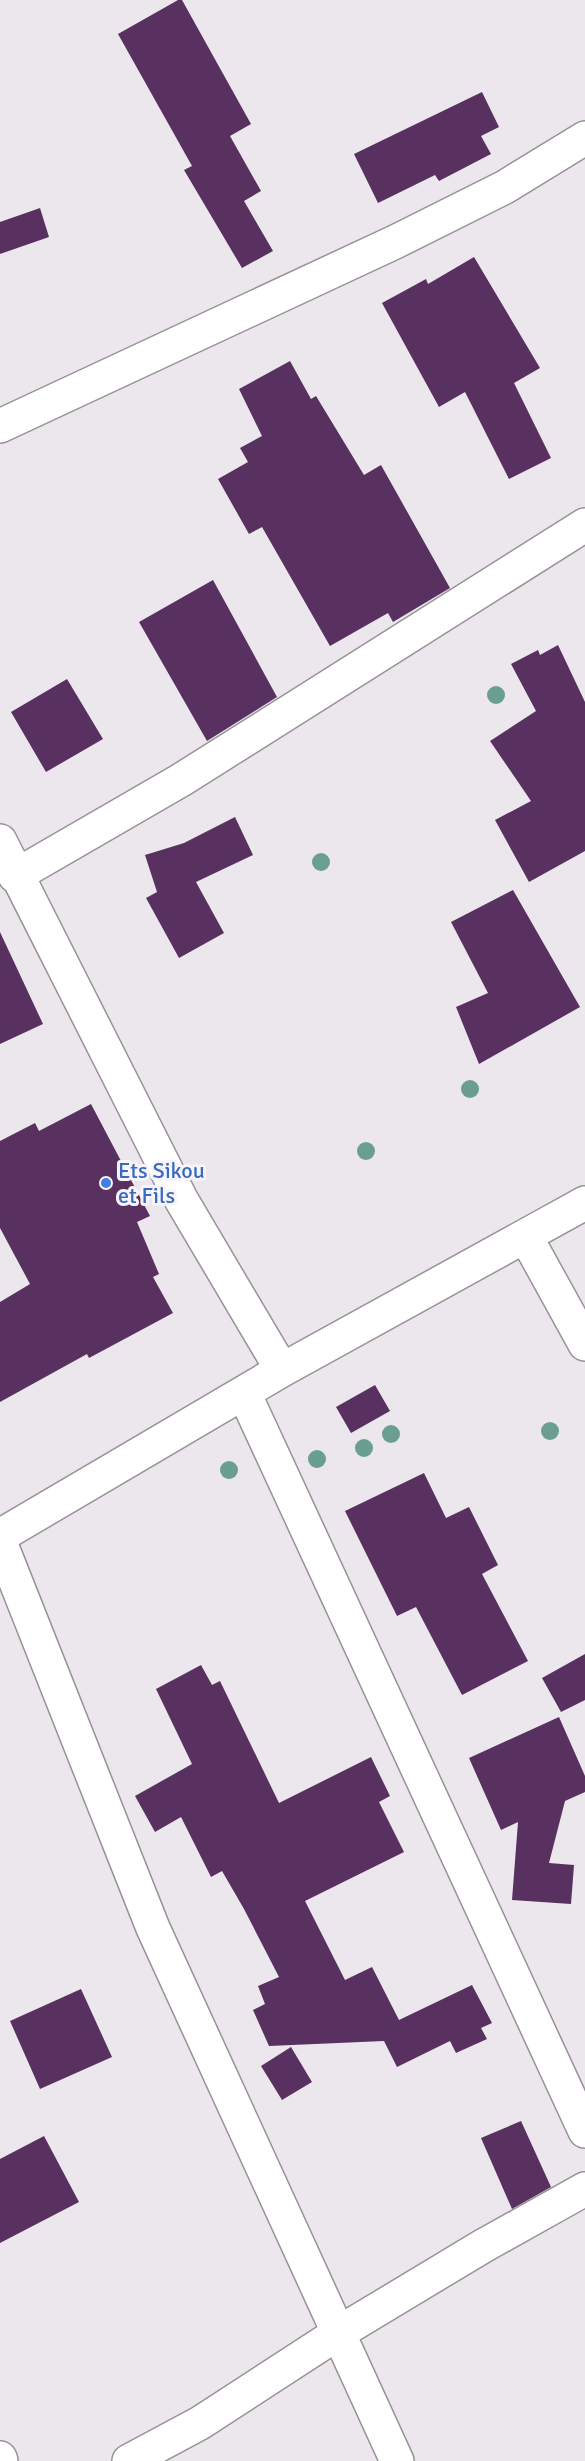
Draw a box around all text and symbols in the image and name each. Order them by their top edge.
place label: Ets Sikou et Fils [118,1157,205,1209]
marker: Ets Sikou et Fils [99,1176,113,1190]

